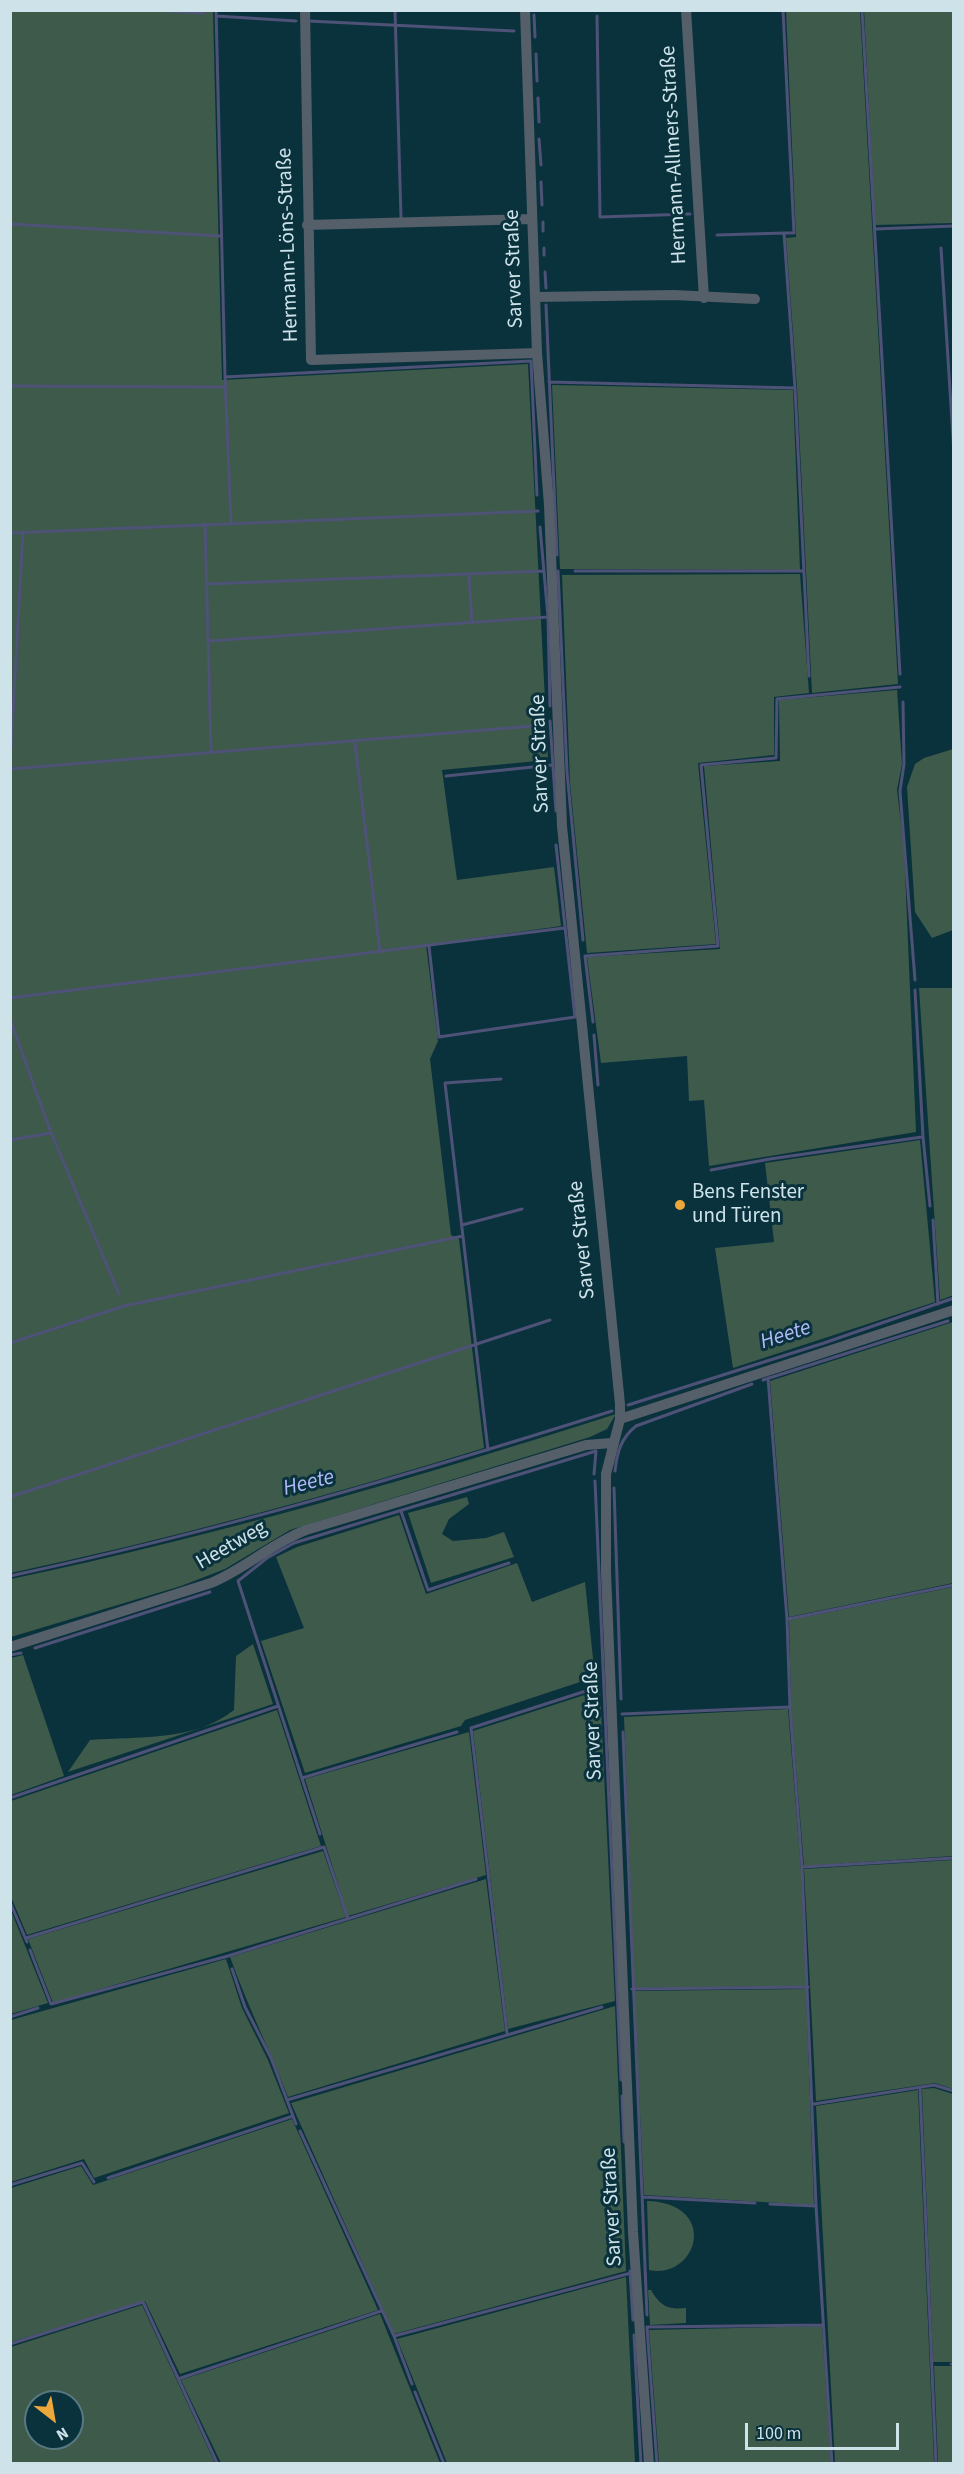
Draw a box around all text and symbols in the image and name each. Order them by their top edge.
street label: Hermann-Allmers-Straße [657,45,693,265]
street label: Hermann-Löns-Straße [273,147,305,343]
street label: Sarver Straße [500,209,530,329]
street label: Sarver Straße [526,694,556,814]
street label: Sarver Straße [564,1180,602,1300]
place label: Bens Fenster und Türen [692,1180,804,1230]
marker: Bens Fenster und Türen [673,1198,687,1212]
water label: Heete [757,1315,815,1357]
water label: Heete [281,1465,337,1503]
street label: Heetweg [192,1516,272,1576]
street label: Sarver Straße [579,1661,609,1781]
street label: Sarver Straße [597,2147,629,2267]
north arrow [24,2390,84,2450]
scale bar [748,2411,902,2449]
text: 100 m [756,2421,801,2446]
text: N [52,2422,72,2446]

